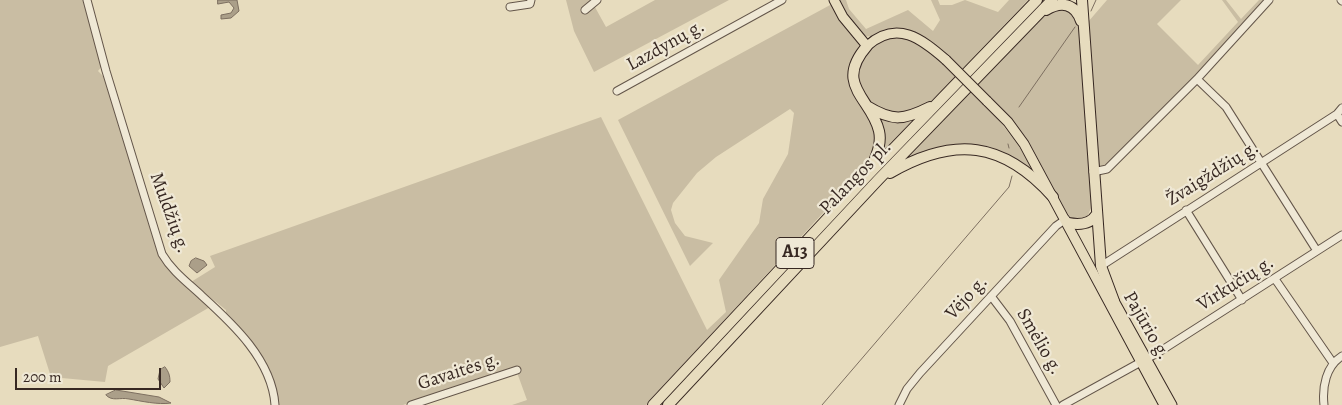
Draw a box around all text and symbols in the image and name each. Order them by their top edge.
street label: Lazdynų g. [623,15,709,77]
street label: Palangos pl. [815,136,897,220]
street label: Žvaigždžių g. [1163,137,1263,211]
street label: Muldžių g. [144,170,194,256]
road number: A13 [776,238,814,268]
street label: Virkučių g. [1194,252,1278,316]
street label: Vėjo g. [941,271,993,325]
street label: Pajūrio g. [1117,288,1175,364]
street label: Smėlio g. [1011,305,1067,379]
street label: Gavaitės g. [415,348,503,396]
scale bar [18,358,164,390]
text: 200 m [23,367,62,387]

